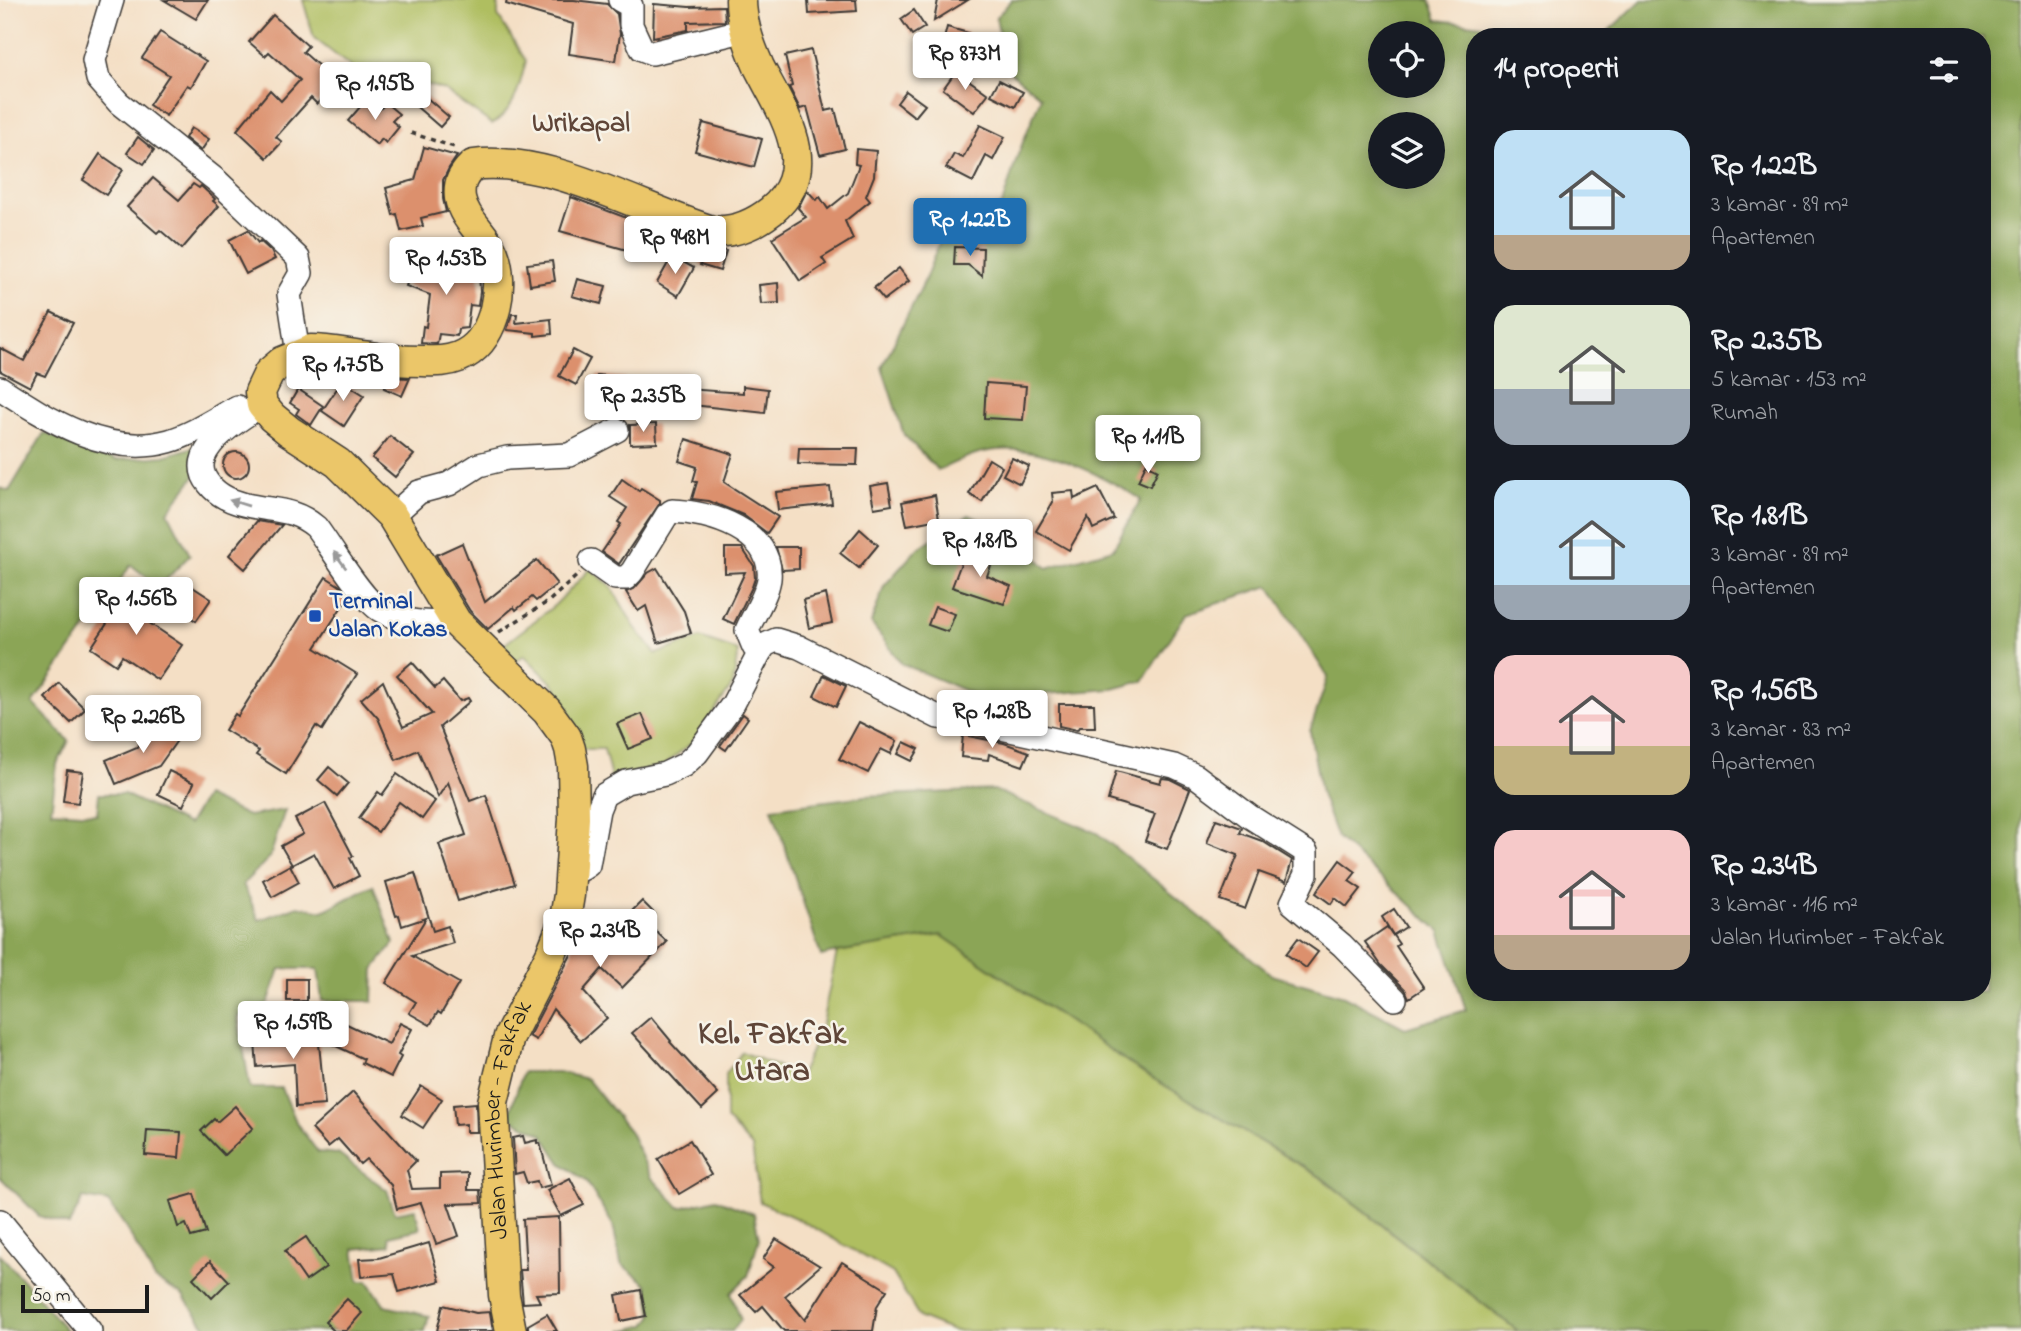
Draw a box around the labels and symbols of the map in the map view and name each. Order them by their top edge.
pin: Rp 873M [900,32,1030,92]
pin: Rp 1.95B [303,62,447,122]
district label: Wrikapal [532,104,630,145]
pin: Rp 1.22B [898,198,1042,258]
pin: Rp 948M [610,216,740,276]
pin: Rp 1.53B [374,238,518,297]
pin: Rp 1.75B [271,344,415,403]
pin: Rp 2.35B [571,374,715,434]
pin: Rp 1.11B [1076,416,1220,475]
one-way arrow [228,497,249,507]
pin: Rp 1.81B [908,520,1052,579]
one-way arrow [333,551,347,569]
pin: Rp 1.56B [64,578,208,637]
place label: Terminal Jalan Kokas [329,585,448,648]
marker: Terminal Jalan Kokas [307,608,323,624]
pin: Rp 1.28B [920,690,1064,750]
pin: Rp 2.26B [71,696,215,755]
pin: Rp 2.34B [528,909,672,969]
street label: Jalan Hurimber - Fakfak [475,994,542,1240]
pin: Rp 1.59B [221,1002,365,1061]
district label: Kel. Fakfak Utara [698,1012,847,1096]
scale bar [21,1282,149,1314]

